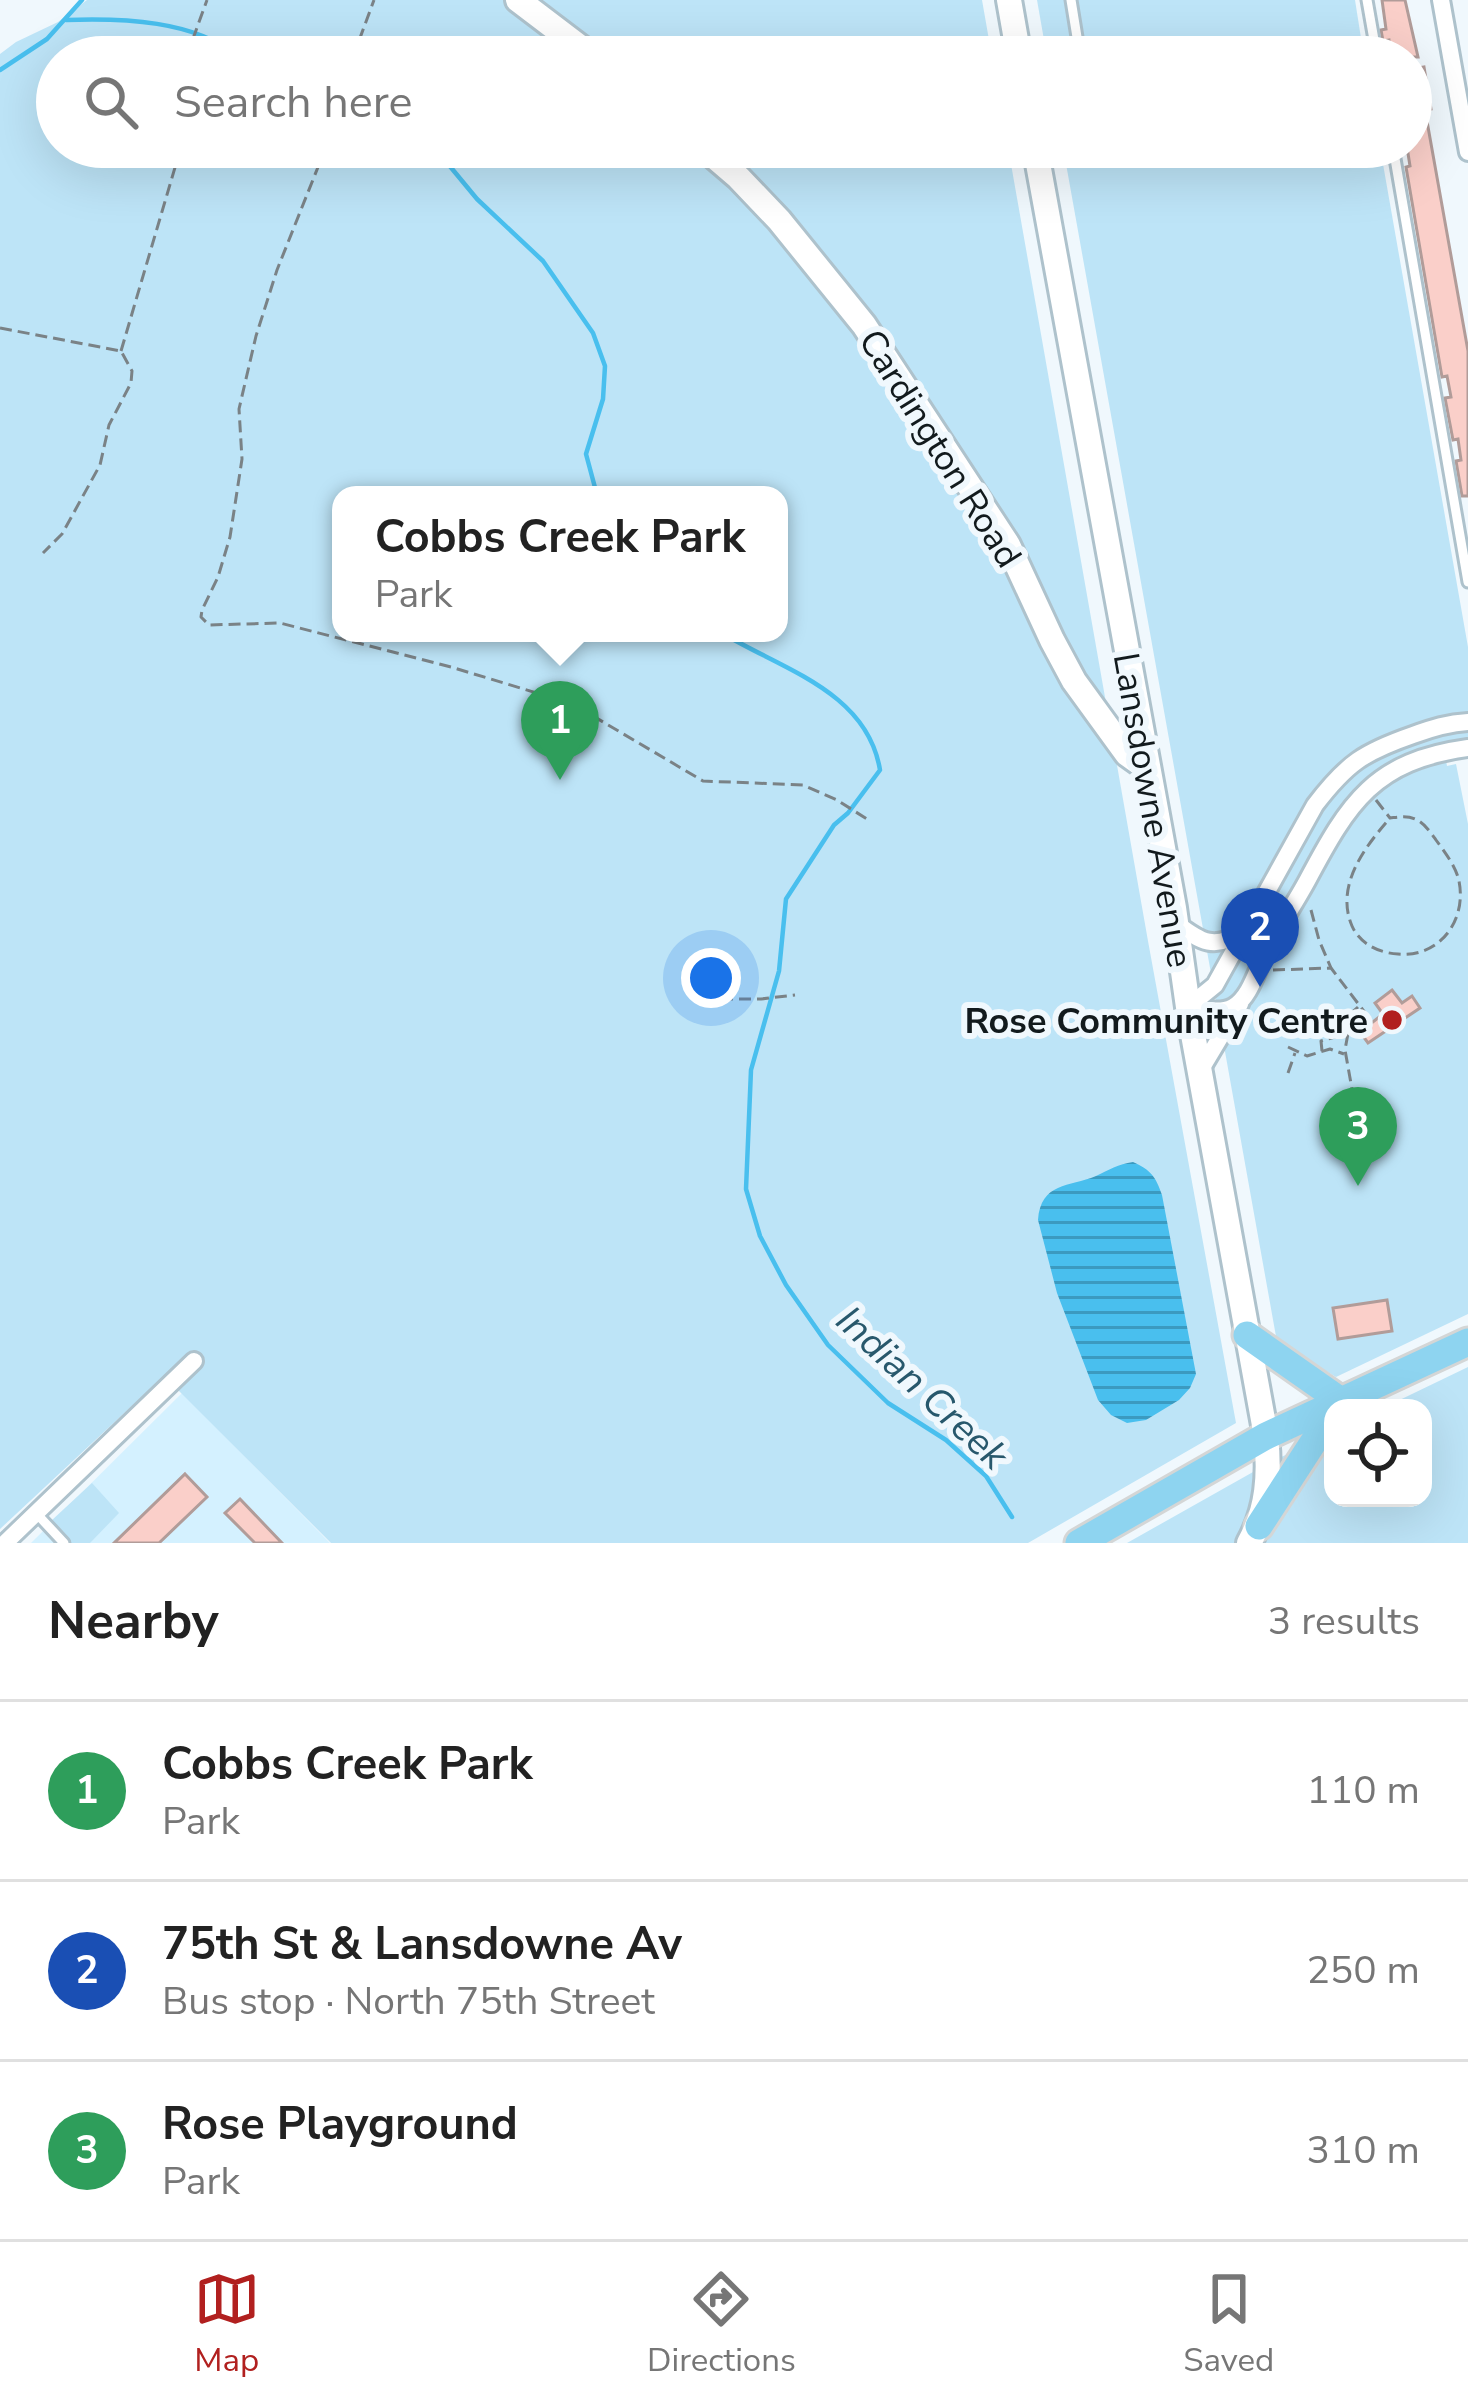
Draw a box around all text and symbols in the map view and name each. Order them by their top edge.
search box [36,36,1432,168]
icon: search [78,69,144,135]
text: Search here [174,72,413,133]
street label: Cardington Road [847,320,1033,577]
popup [332,486,788,642]
text: Cobbs Creek Park [375,507,745,568]
text: Park [375,568,453,621]
street label: Lansdowne Avenue [1101,649,1204,971]
pin: 1 [521,681,599,780]
pin: 2 [1221,888,1299,987]
your location [681,948,741,1008]
place label: Rose Community Centre [964,997,1368,1046]
marker: Rose Community Centre [1379,1007,1405,1033]
pin: 3 [1319,1087,1397,1186]
water label: Indian Creek [824,1294,1021,1483]
map controls [1324,1399,1432,1507]
button: locate [1324,1399,1432,1507]
text: Nearby [48,1586,219,1656]
text: 3 results [1268,1595,1420,1648]
text: Cobbs Creek Park [162,1734,533,1795]
text: 1 [75,1764,99,1817]
text: 110 m [1306,1764,1420,1817]
text: Park [162,1795,240,1848]
text: 75th St & Lansdowne Av [162,1914,682,1975]
text: 2 [75,1944,99,1997]
text: 250 m [1306,1944,1420,1997]
text: Bus stop · North 75th Street [162,1975,655,2028]
text: Rose Playground [162,2094,518,2155]
text: 3 [75,2124,99,2177]
text: 310 m [1306,2124,1420,2177]
text: Park [162,2155,240,2208]
tab: Map [194,2266,260,2383]
tab: Directions [647,2266,796,2383]
tab: Saved [1183,2266,1274,2383]

